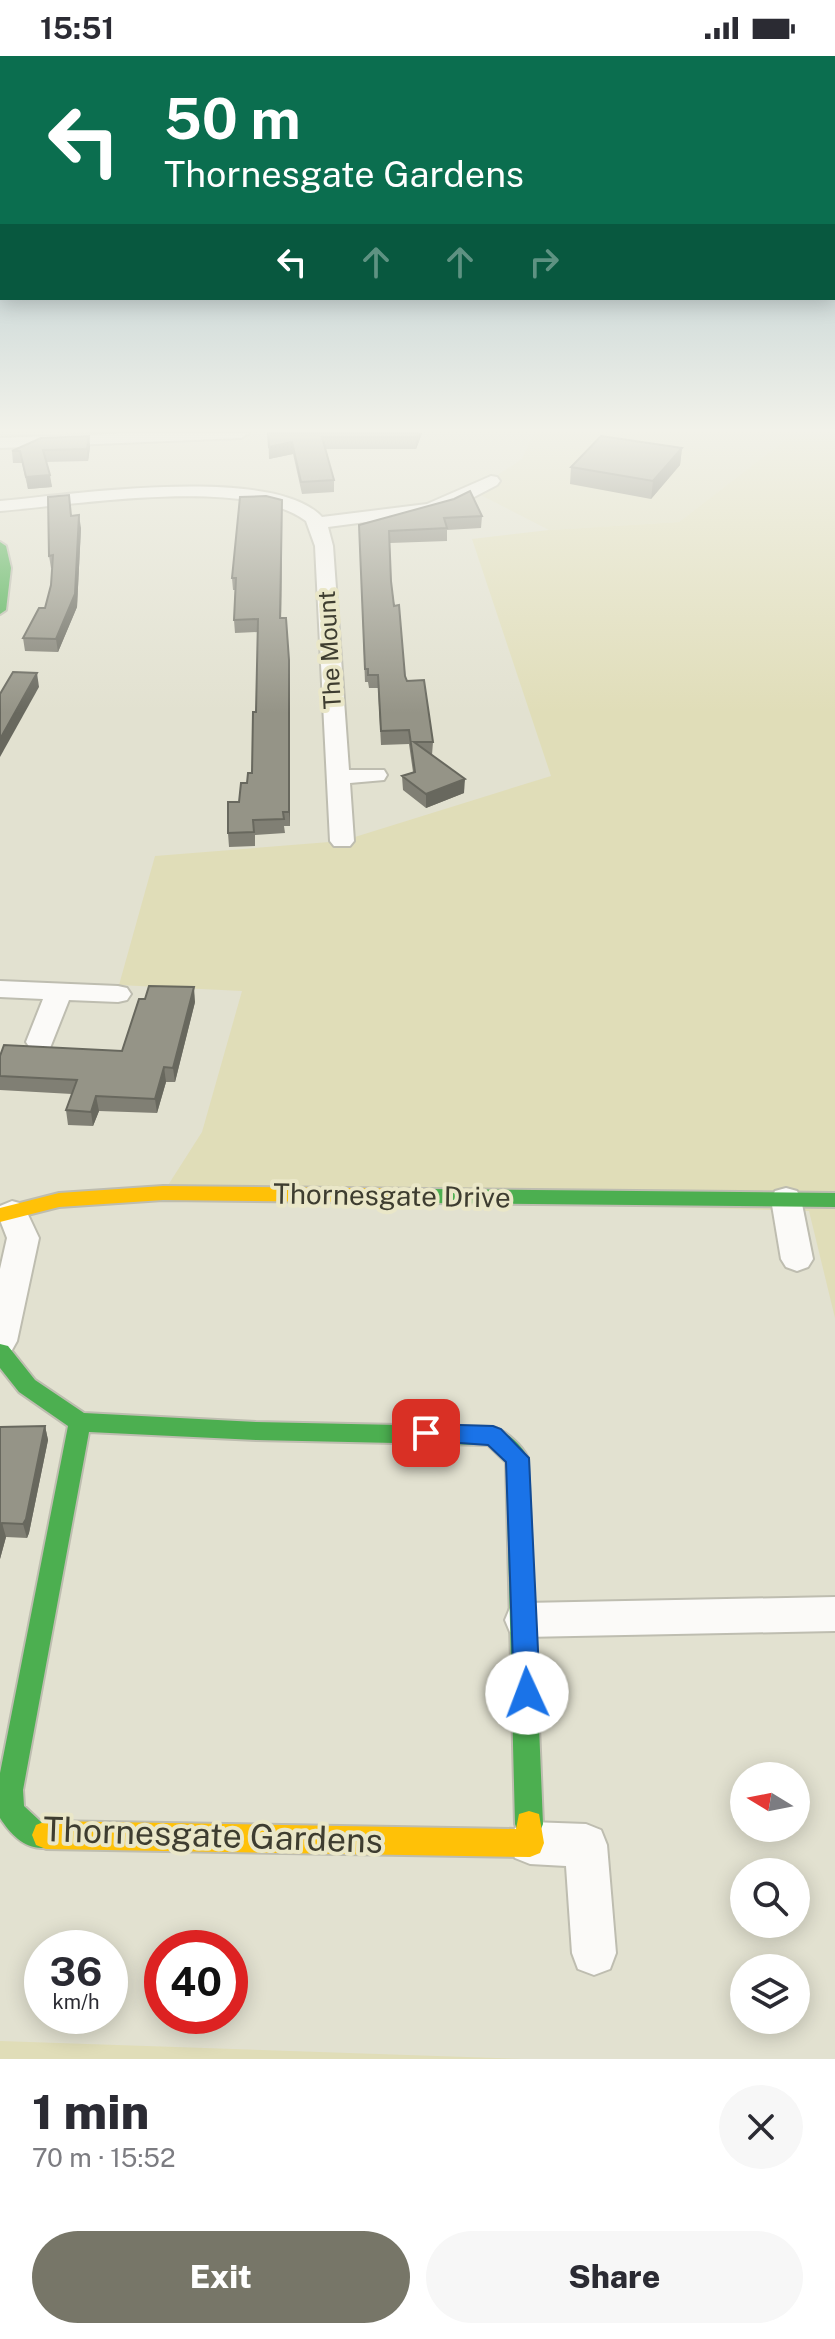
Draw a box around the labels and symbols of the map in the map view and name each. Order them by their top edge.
street label: The Mount [312,590,346,710]
street label: Thornesgate Drive [273,1176,511,1214]
pin [392,1399,460,1467]
position arrow [485,1651,569,1735]
north arrow [730,1762,810,1842]
street label: Thornesgate Gardens [42,1809,384,1861]
speed limit sign: 40 [144,1930,248,2034]

